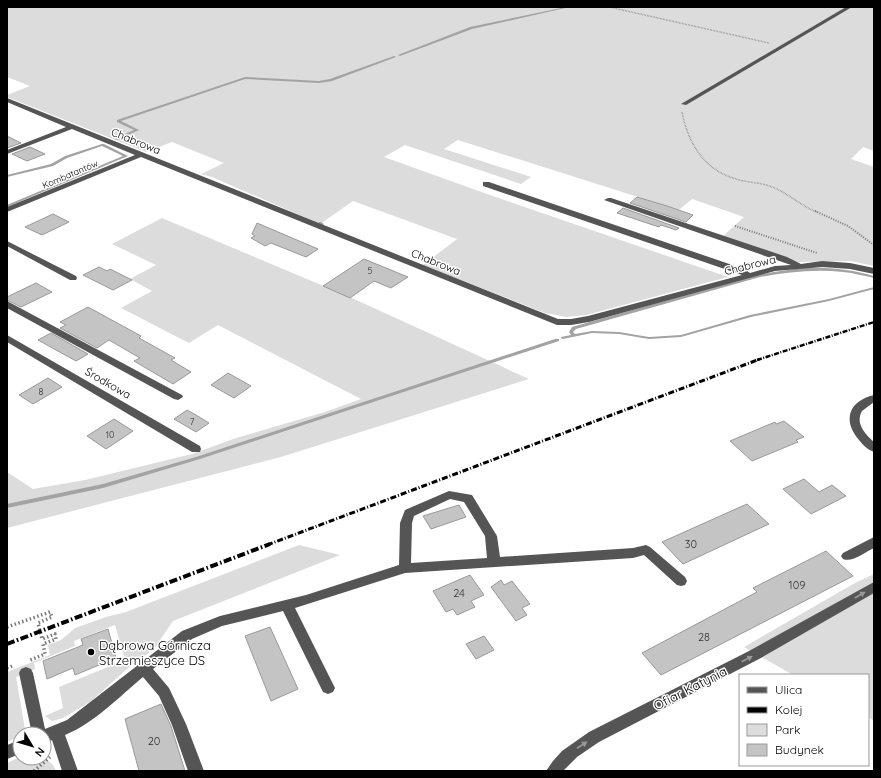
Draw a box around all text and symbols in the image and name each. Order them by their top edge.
street label: Chabrowa [109,125,163,157]
street label: Kombatantów [41,157,100,191]
street label: Chabrowa [409,246,463,278]
street label: Chabrowa [723,252,777,278]
house number: 5 [368,265,373,276]
street label: Środkowa [83,364,133,402]
house number: 8 [39,386,44,397]
house number: 7 [190,416,195,427]
house number: 10 [106,429,114,440]
house number: 30 [685,537,697,551]
house number: 109 [789,578,805,592]
house number: 24 [453,586,465,600]
one-way arrow [854,591,866,598]
house number: 28 [698,630,710,644]
place label: Dąbrowa Górnicza Strzemieszyce DS [99,637,211,668]
marker: Dąbrowa Górnicza Strzemieszyce DS [86,647,96,657]
one-way arrow [741,656,753,662]
street label: Ofiar Katynia [651,663,729,713]
legend [739,674,869,766]
text: Ulica [775,682,802,697]
text: Kolej [775,702,803,717]
text: Park [775,722,800,737]
north arrow [12,726,52,766]
house number: 20 [148,734,160,748]
one-way arrow [577,741,587,749]
text: Budynek [775,742,824,757]
text: N [32,745,48,760]

